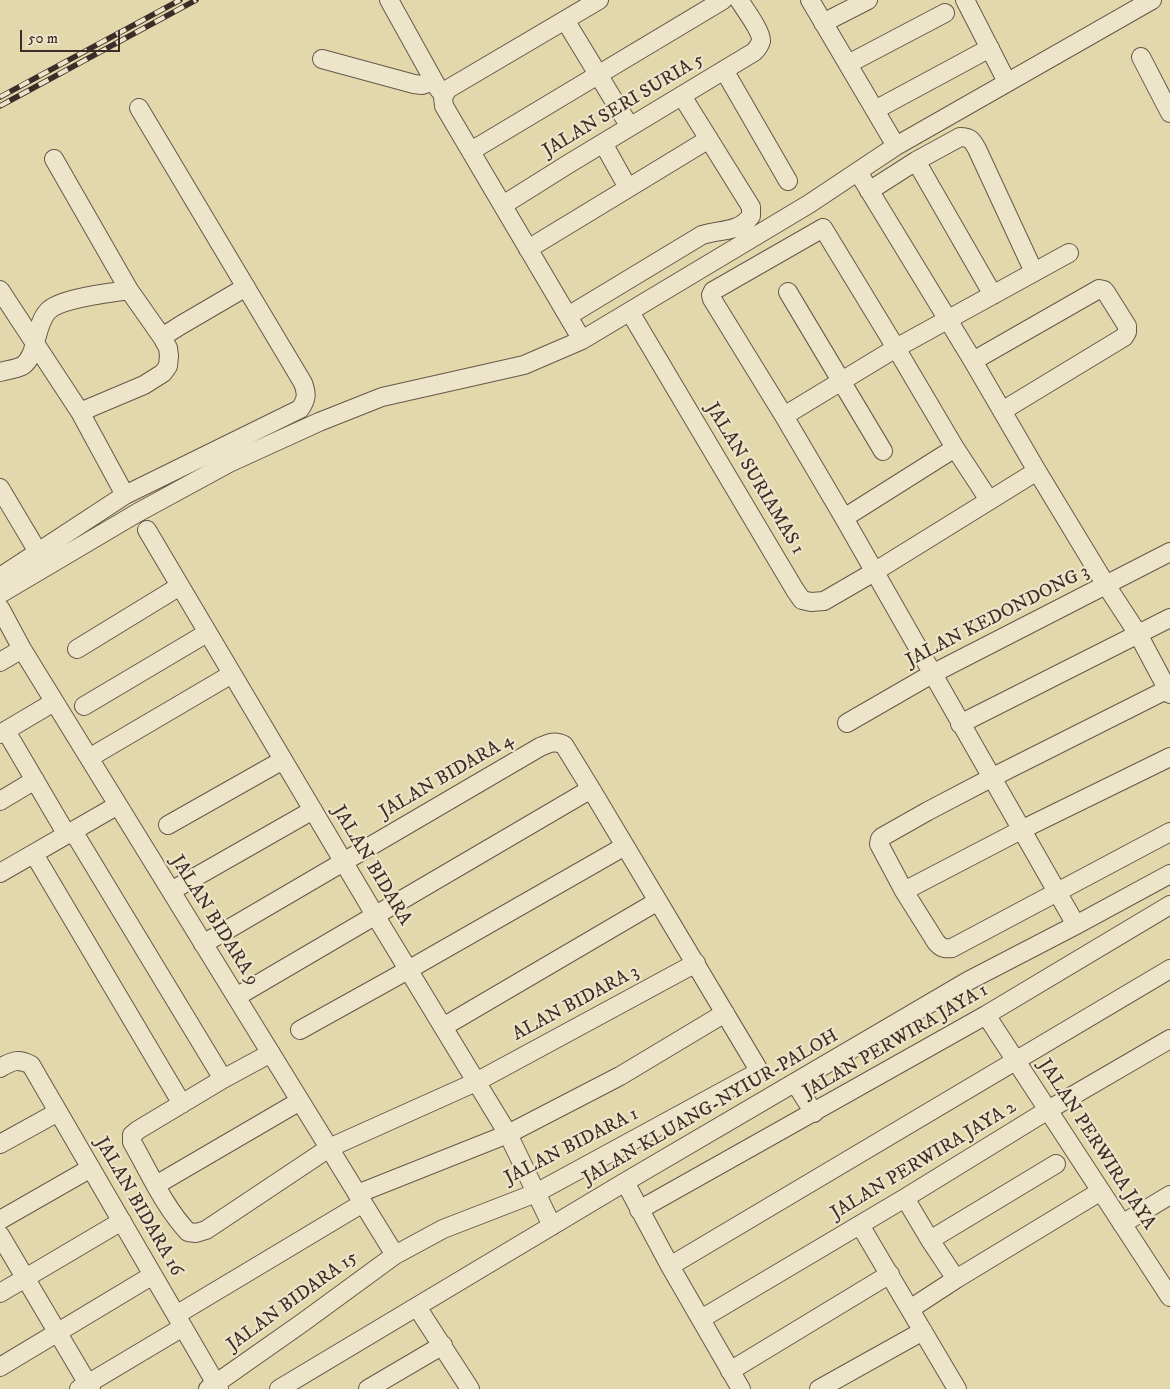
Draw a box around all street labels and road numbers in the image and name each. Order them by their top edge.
street label: JALAN SERI SURIA 5 [539,49,709,163]
street label: JALAN SURIAMAS 1 [700,399,808,559]
street label: JALAN KEDONDONG 3 [903,561,1093,673]
street label: JALAN BIDARA 4 [376,729,518,825]
street label: JALAN BIDARA [326,802,416,930]
street label: JALAN BIDARA 9 [165,852,263,990]
street label: ALAN BIDARA 3 [509,961,643,1047]
street label: JALAN PERWIRA JAYA 1 [800,980,992,1104]
street label: JALAN KLUANG-NYIUR-PALOH [579,1025,843,1191]
street label: JALAN PERWIRA JAYA [1032,1056,1160,1234]
street label: JALAN PERWIRA JAYA 2 [827,1097,1021,1225]
street label: JALAN BIDARA 1 [501,1104,643,1190]
street label: JALAN BIDARA 16 [89,1133,187,1281]
street label: JALAN BIDARA 15 [223,1247,363,1357]

